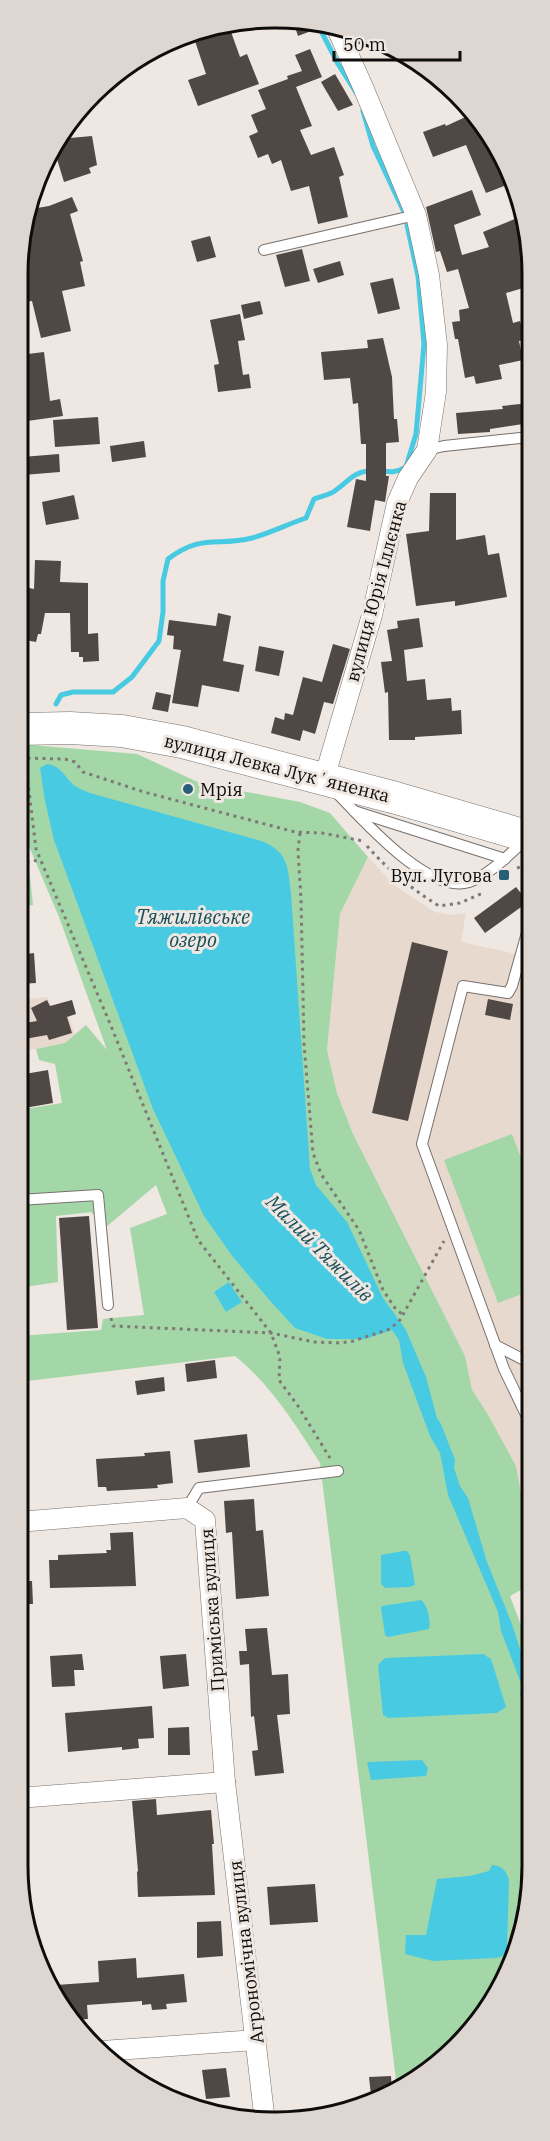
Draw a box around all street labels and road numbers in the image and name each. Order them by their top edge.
street label: вулиця Юрія Іллєнка [341,498,411,684]
street label: вулиця Левка Лукʼяненка [162,729,392,807]
street label: Приміська вулиця [195,1528,229,1692]
street label: Агрономічна вулиця [223,1859,269,2045]

